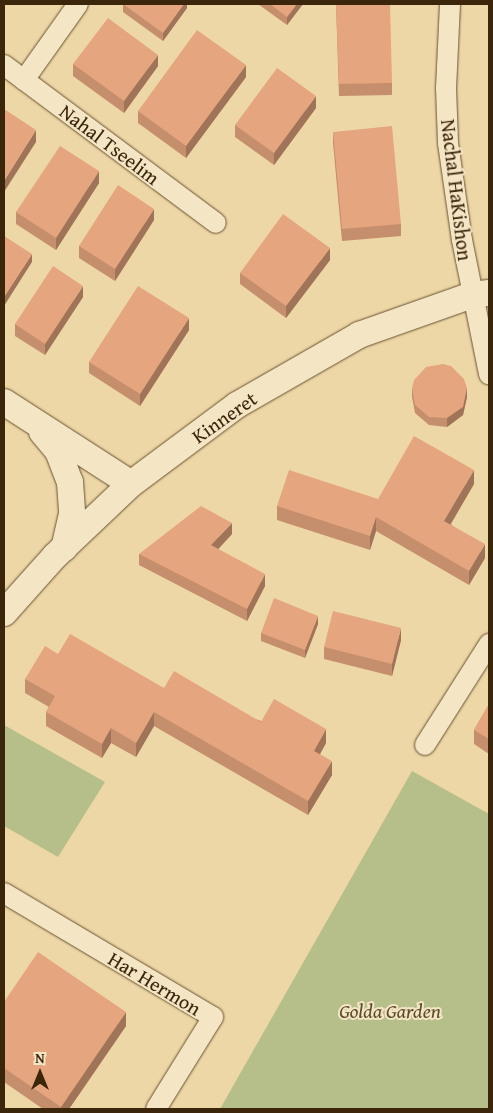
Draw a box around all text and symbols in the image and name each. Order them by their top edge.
street label: Nahal Tseelim [55,99,165,189]
street label: Nachal HaKishon [436,118,478,262]
street label: Kinneret [187,386,261,448]
street label: Har Hermon [104,946,206,1020]
park label: Golda Garden [339,998,441,1022]
north arrow [15,1048,65,1098]
text: N [35,1048,45,1068]

